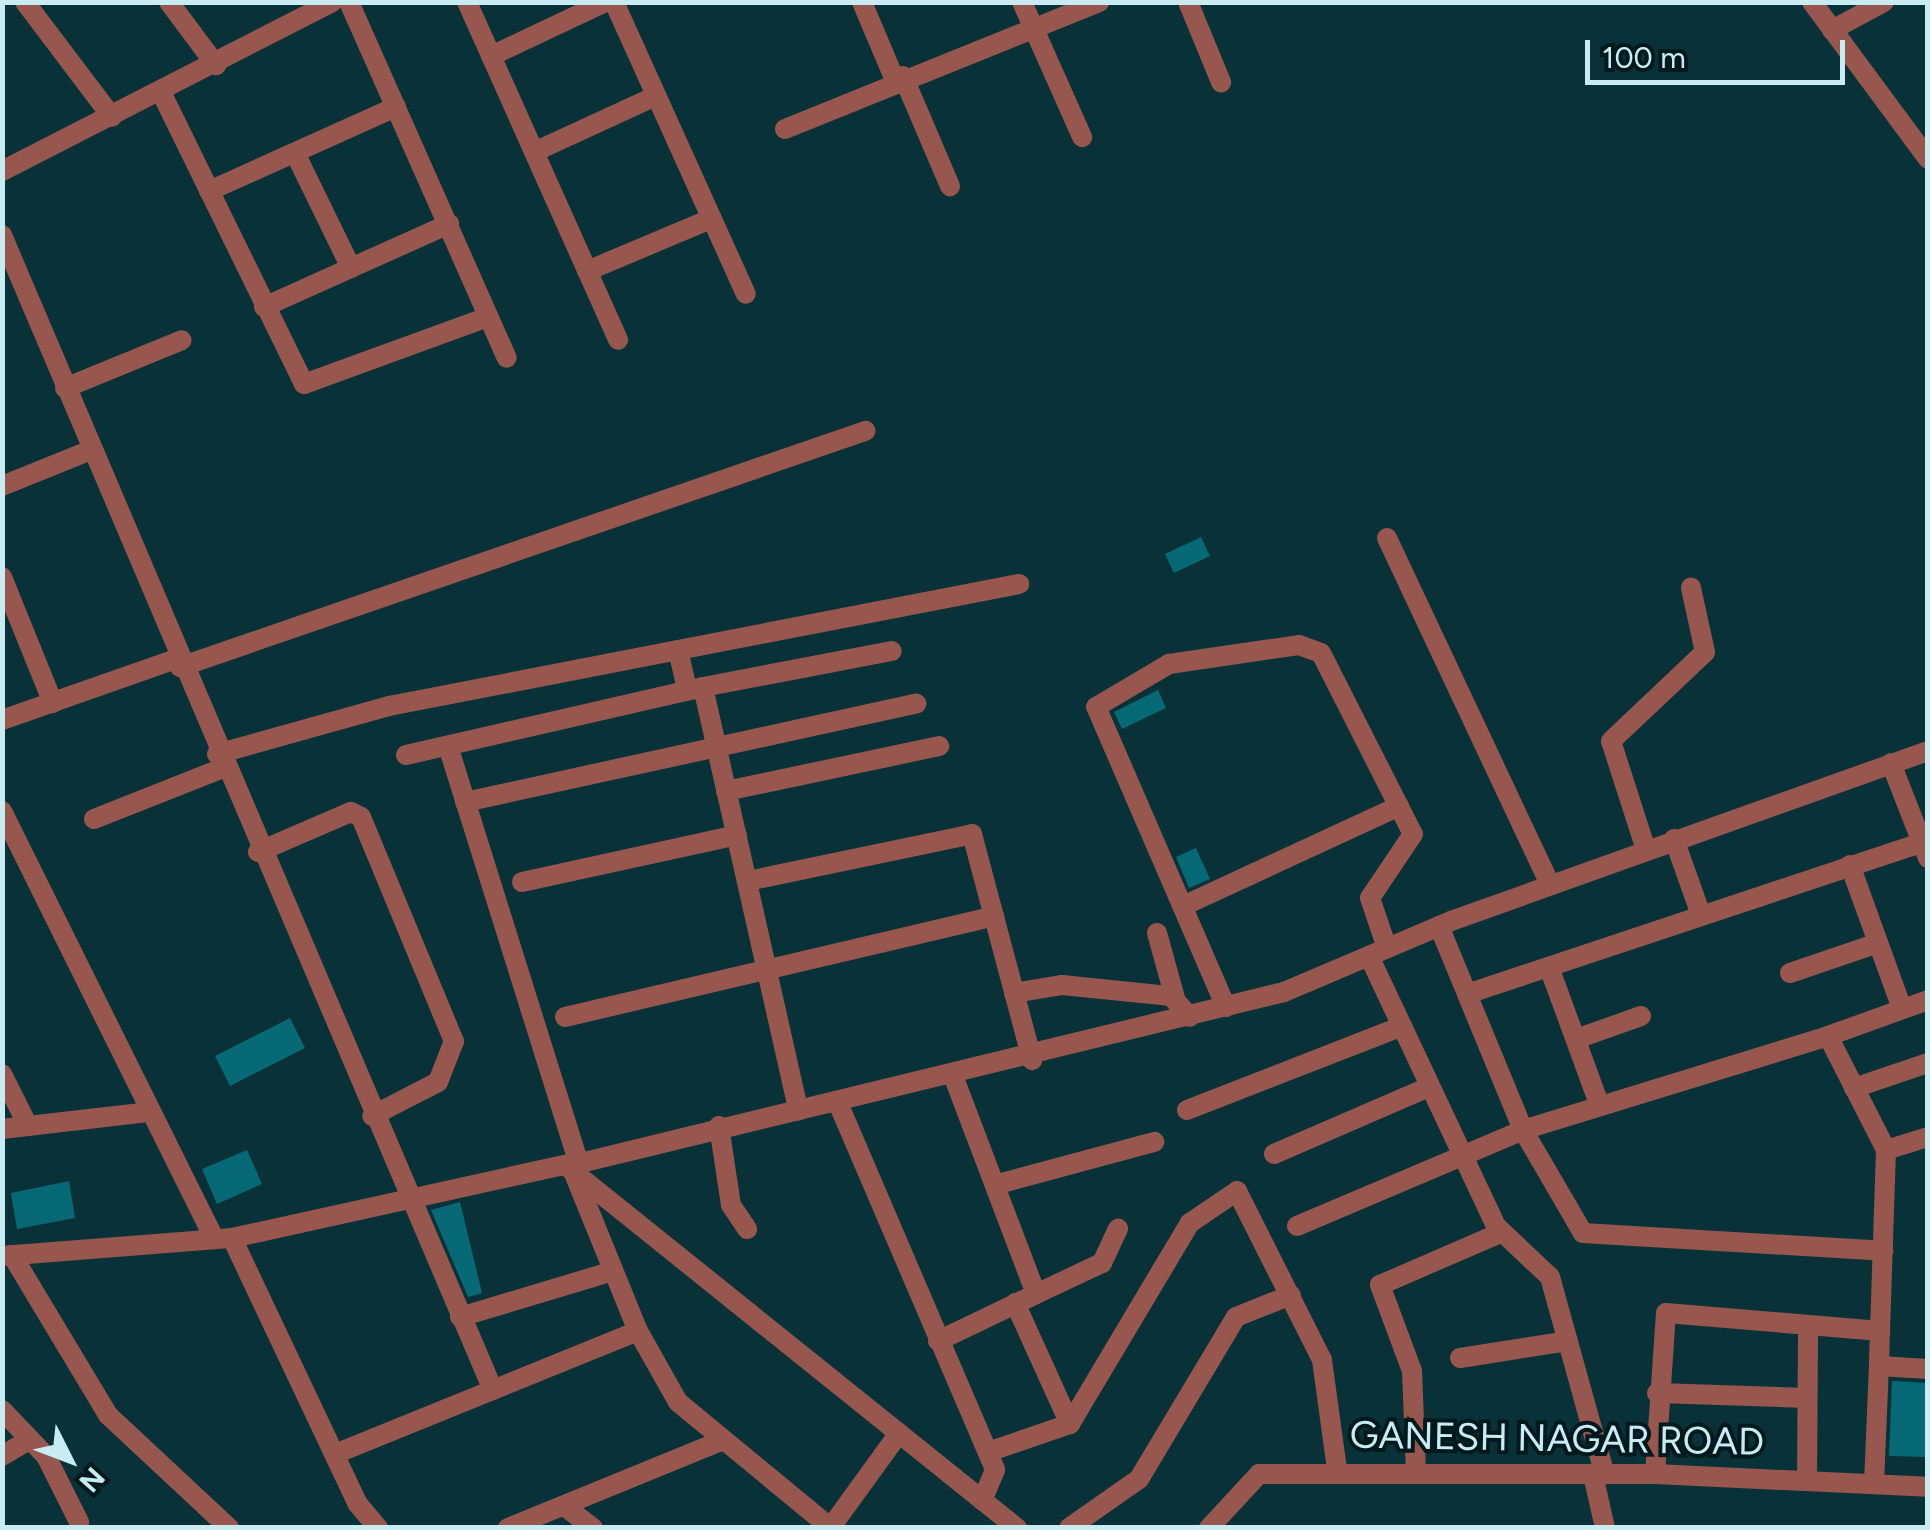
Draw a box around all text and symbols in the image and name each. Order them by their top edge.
scale bar [1590,20,1850,82]
text: 100 m [1602,39,1686,76]
north arrow [20,1410,120,1510]
street label: GANESH NAGAR ROAD [1349,1413,1765,1465]
text: N [72,1461,112,1499]

